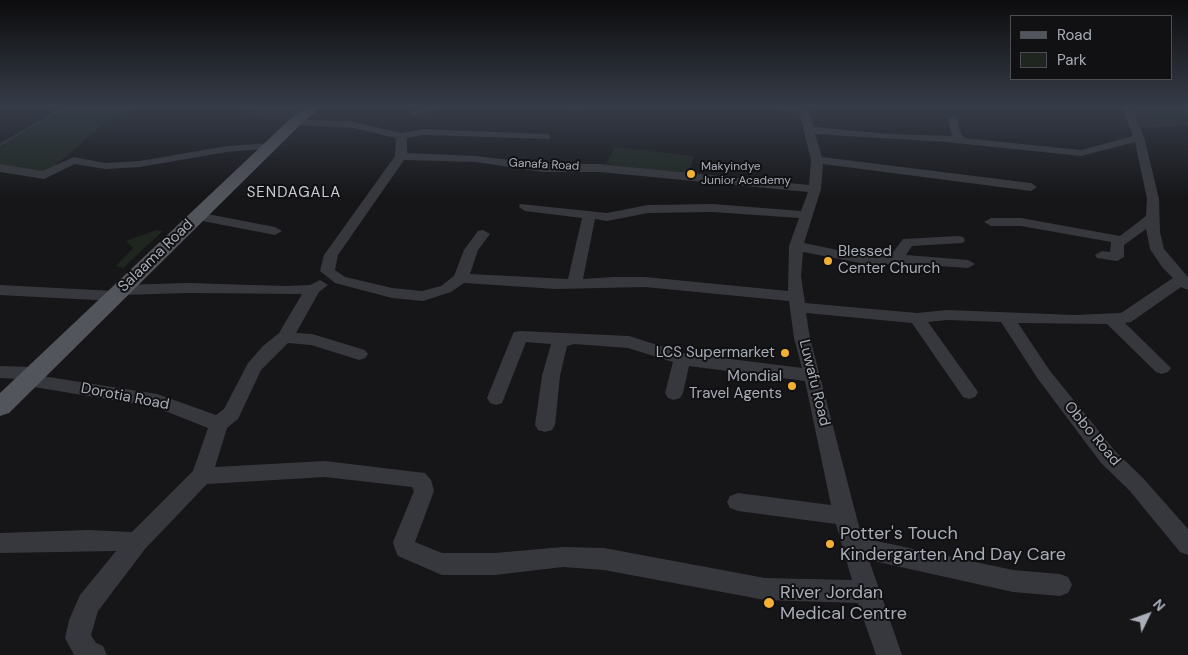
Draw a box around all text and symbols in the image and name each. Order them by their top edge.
legend [1010,15,1173,80]
text: Road [1057,25,1092,45]
text: Park [1057,50,1087,70]
street label: Ganafa Road [508,156,580,174]
place label: Makyindye Junior Academy [701,160,791,188]
marker: Makyindye Junior Academy [685,168,697,180]
district label: SENDAGALA [246,184,342,202]
street label: Salaama Road [115,216,197,296]
place label: Blessed Center Church [838,243,940,278]
marker: Blessed Center Church [822,255,834,267]
street label: Luwafu Road [795,338,833,428]
place label: LCS Supermarket [656,344,775,362]
marker: LCS Supermarket [779,347,791,359]
place label: Mondial Travel Agents [689,368,782,403]
street label: Dorotia Road [79,380,171,414]
marker: Mondial Travel Agents [786,380,798,392]
street label: Obbo Road [1060,398,1124,470]
place label: Potter's Touch Kindergarten And Day Care [840,523,1066,566]
marker: Potter's Touch Kindergarten And Day Care [824,538,836,550]
place label: River Jordan Medical Centre [780,582,907,624]
north arrow [1123,590,1173,640]
text: N [1149,595,1169,615]
marker: River Jordan Medical Centre [762,596,776,610]

